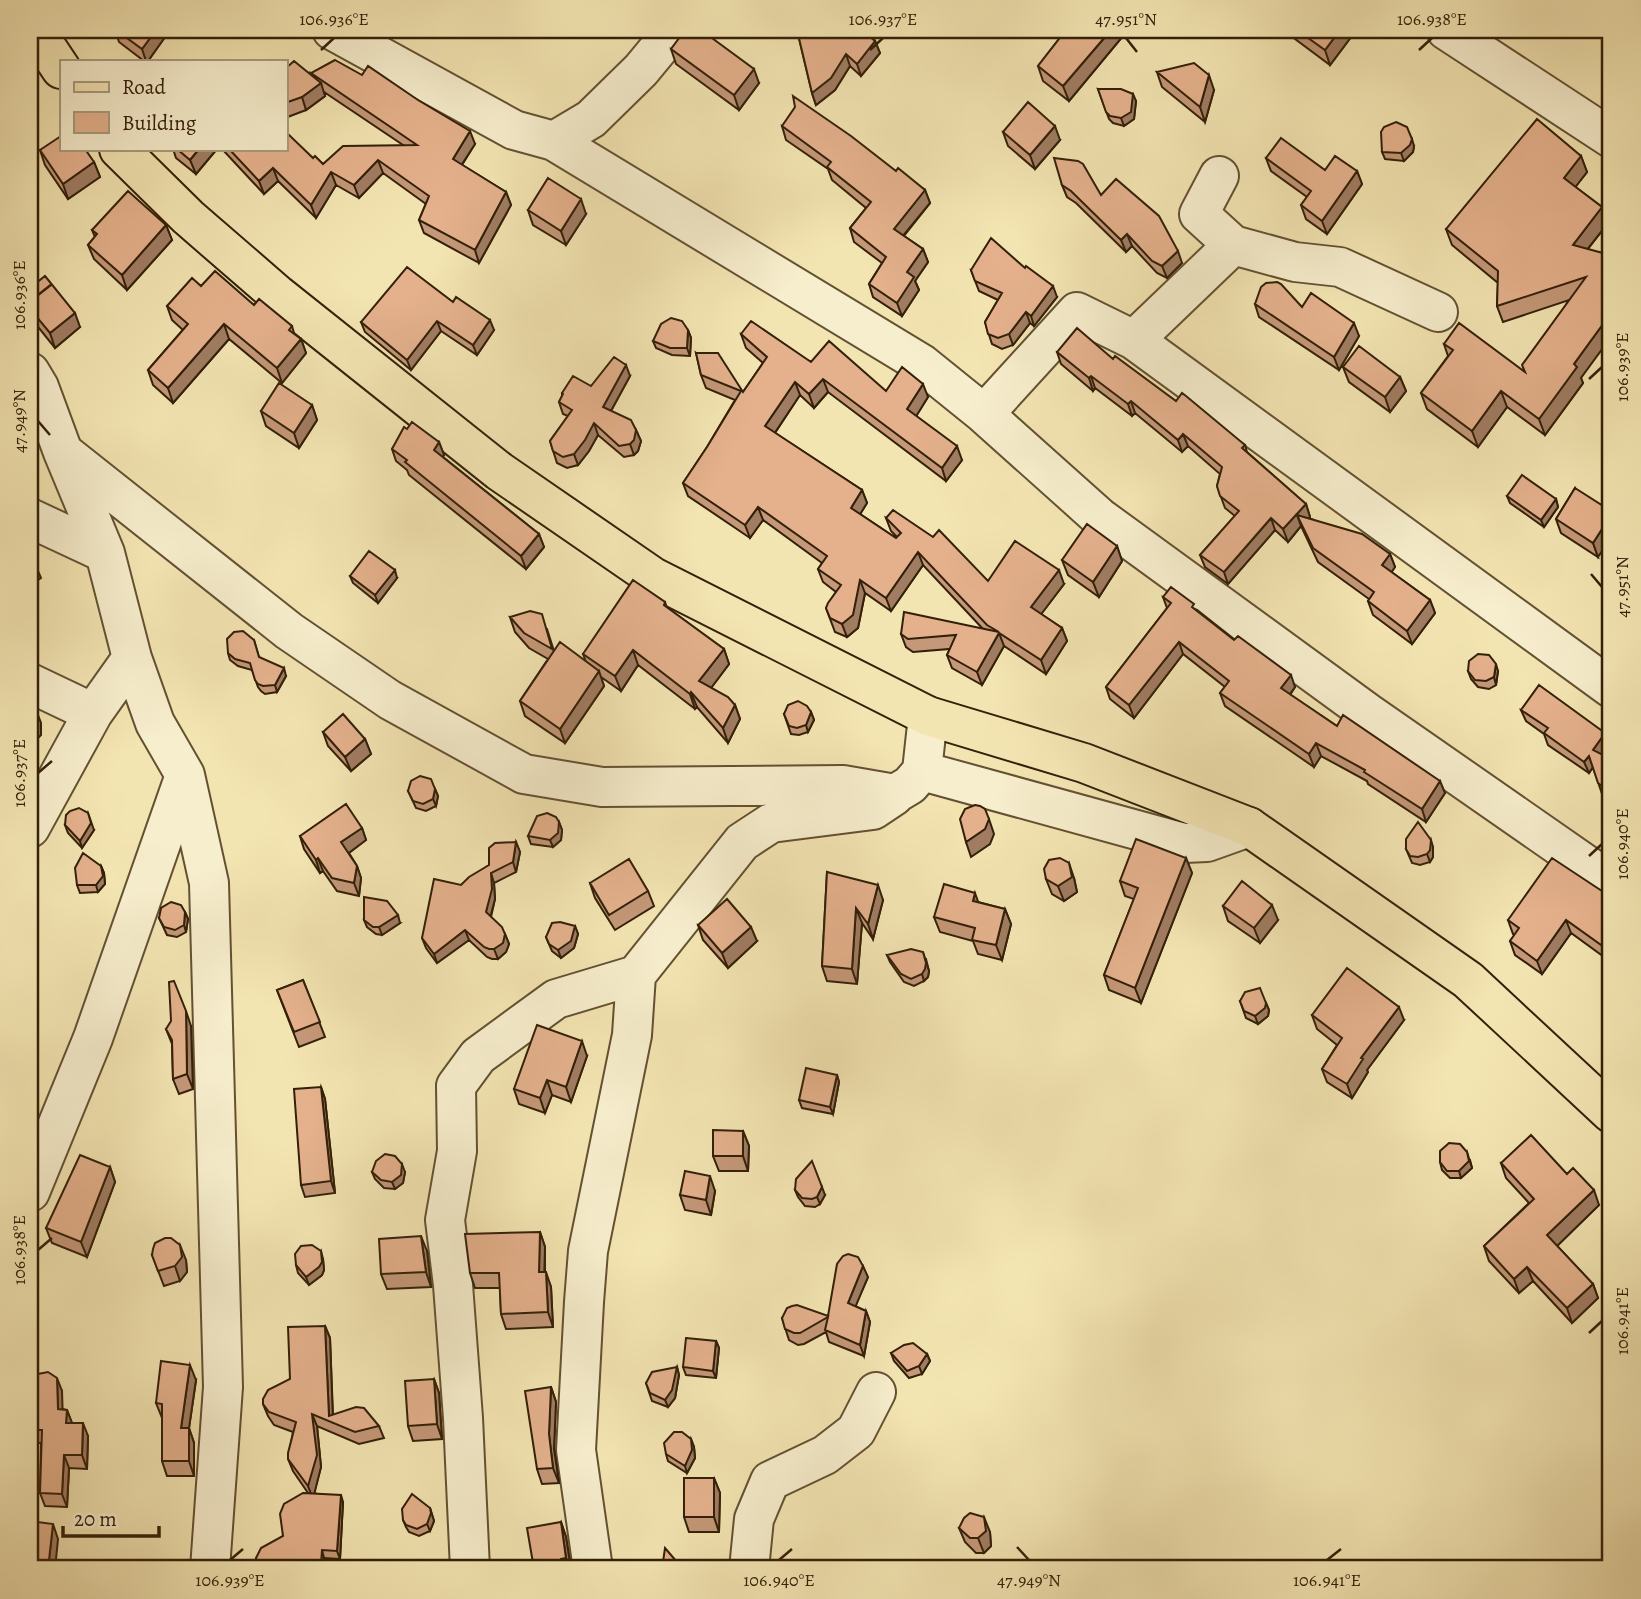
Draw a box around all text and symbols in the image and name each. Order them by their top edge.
text: 106.936°E [299,7,369,31]
text: 106.937°E [849,7,917,31]
text: 47.951°N [1095,7,1157,31]
text: 106.938°E [1397,7,1467,31]
legend [60,60,287,150]
text: Road [122,73,166,101]
text: Building [122,109,197,137]
text: 106.936°E [7,260,31,330]
text: 106.939°E [1610,332,1634,402]
text: 47.949°N [7,389,31,453]
text: 47.951°N [1610,556,1634,618]
text: 106.937°E [7,739,31,807]
text: 106.940°E [1610,808,1634,880]
text: 106.938°E [7,1215,31,1285]
text: 106.941°E [1610,1287,1634,1355]
scale bar [63,1494,159,1538]
text: 20 m [74,1505,117,1533]
text: 106.939°E [195,1568,265,1592]
text: 106.940°E [743,1568,815,1592]
text: 47.949°N [997,1568,1061,1592]
text: 106.941°E [1293,1568,1361,1592]

